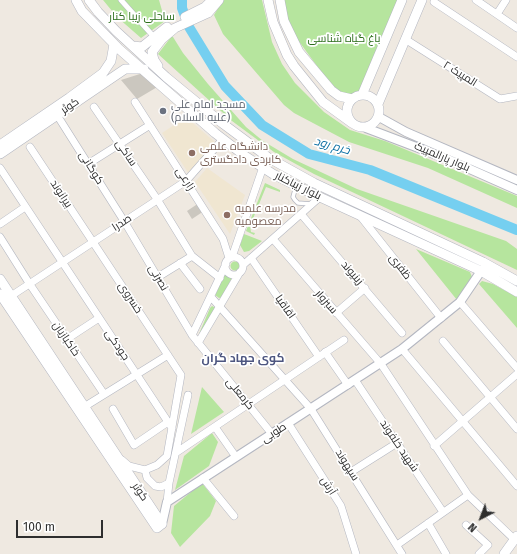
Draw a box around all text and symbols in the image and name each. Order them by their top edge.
park label: ساحلی زیبا کنار [109,10,175,24]
park label: باغ گیاه شناسی [308,32,380,46]
street label: المپیک ۲ [441,58,479,90]
street label: کوثر [58,95,82,117]
place label: مسجد امام علی (علیه السلام) [171,98,246,124]
marker: مسجد امام علی (علیه السلام) [158,106,168,116]
water label: خرم رود [313,134,351,158]
street label: ساکی [112,137,140,169]
street label: بلوار پارالمپیک [412,139,472,175]
place label: دانشگاه علمی کابردی دادگستری [200,140,281,166]
marker: دانشگاه علمی کابردی دادگستری [187,148,197,158]
street label: کوگانی [76,149,106,187]
street label: زارعی [173,165,197,193]
street label: بلوار زیباکنار [273,169,323,203]
street label: بیرانوند [47,178,75,210]
place label: مدرسه علمیه معصومیه [235,202,296,228]
marker: مدرسه علمیه معصومیه [222,210,232,220]
street label: صدرا [110,212,134,234]
street label: ظفری [386,252,414,282]
street label: زینیوند [338,258,366,288]
street label: نصرتی [145,263,171,293]
street label: خسروی [115,280,145,316]
street label: سبزوار [312,287,340,317]
street label: اقاقیا [272,293,298,321]
street label: خاکبازیان [50,319,82,359]
street label: جودکی [102,327,132,363]
district label: کوی جهاد گران [202,352,284,366]
street label: کرمعلی [223,375,257,413]
street label: شهید خلفوند [377,417,421,475]
street label: طوبی [259,420,289,446]
street label: سپهوند [332,447,362,483]
street label: آرش [317,474,339,498]
street label: کوثر [129,480,151,504]
north arrow [461,498,501,538]
scale bar [18,512,105,538]
text: 100 m [23,520,55,534]
text: N [466,520,480,535]

